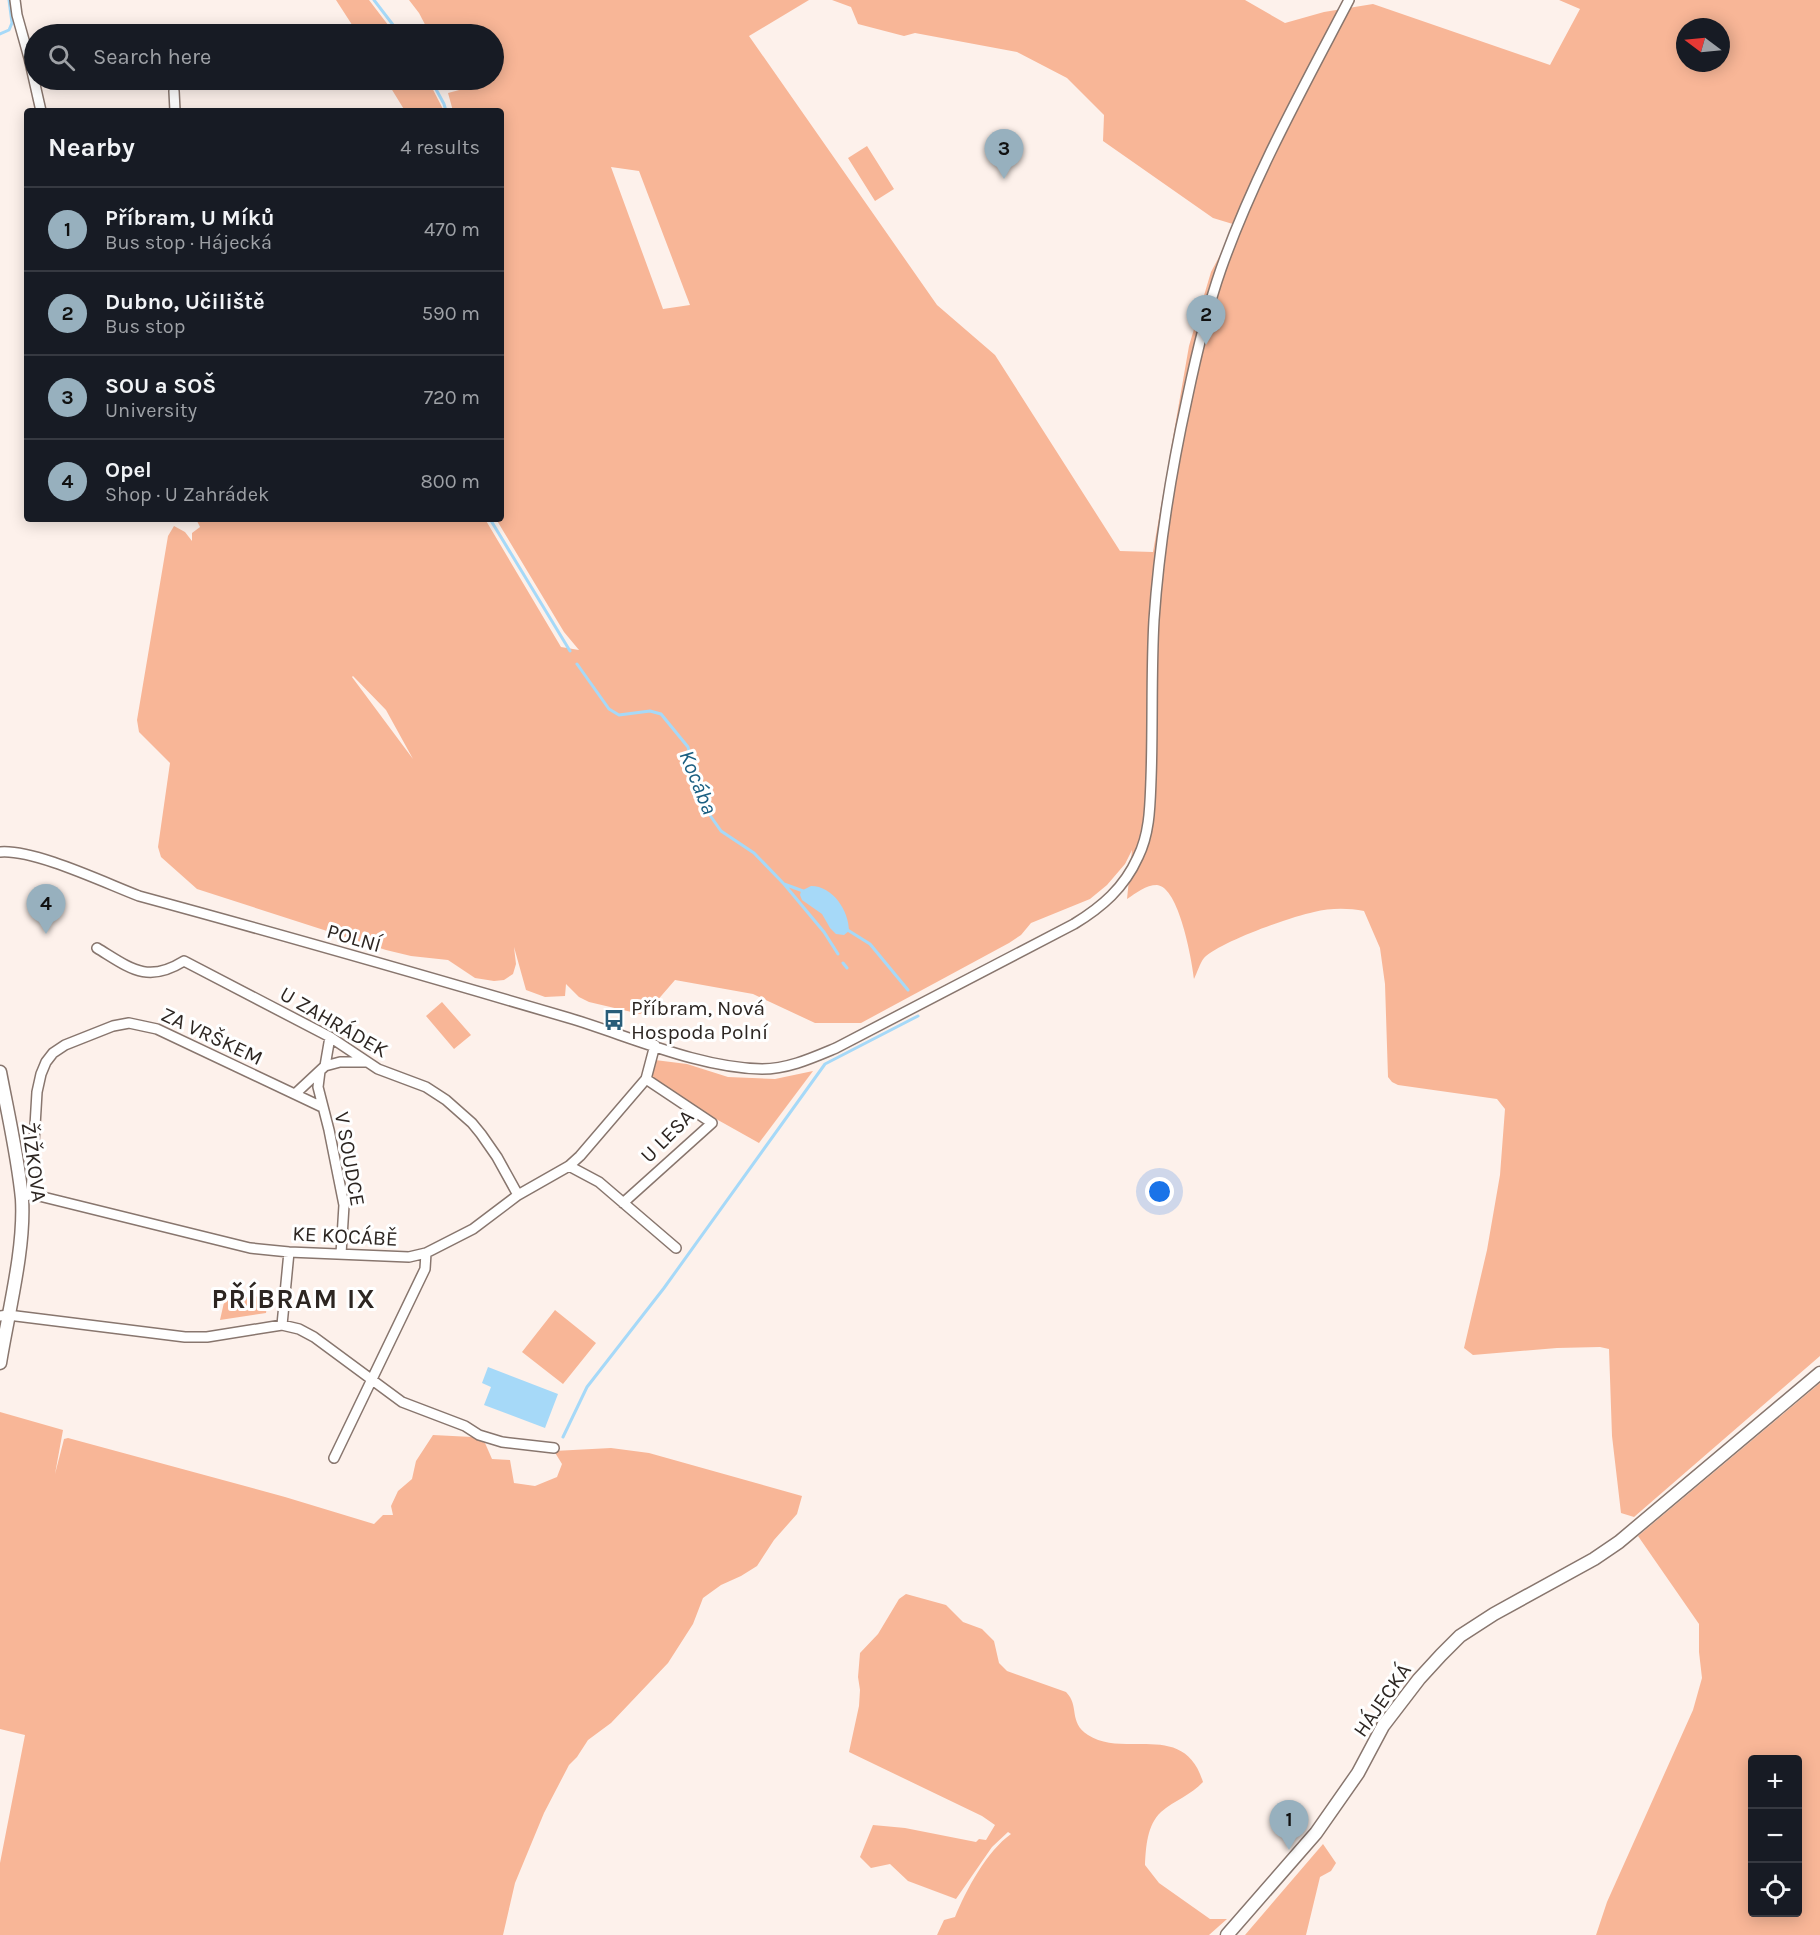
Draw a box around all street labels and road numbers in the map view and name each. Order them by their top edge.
street label: POLNÍ [324,919,385,957]
street label: U ZAHRÁDEK [276,981,392,1063]
street label: ZA VRŠKEM [157,1002,267,1070]
street label: U LESA [636,1105,698,1167]
street label: V SOUDCE [330,1110,370,1208]
street label: ŽIŽKOVA [17,1121,51,1203]
street label: KE KOCÁBĚ [292,1221,398,1251]
street label: HÁJECKÁ [1348,1659,1416,1741]

